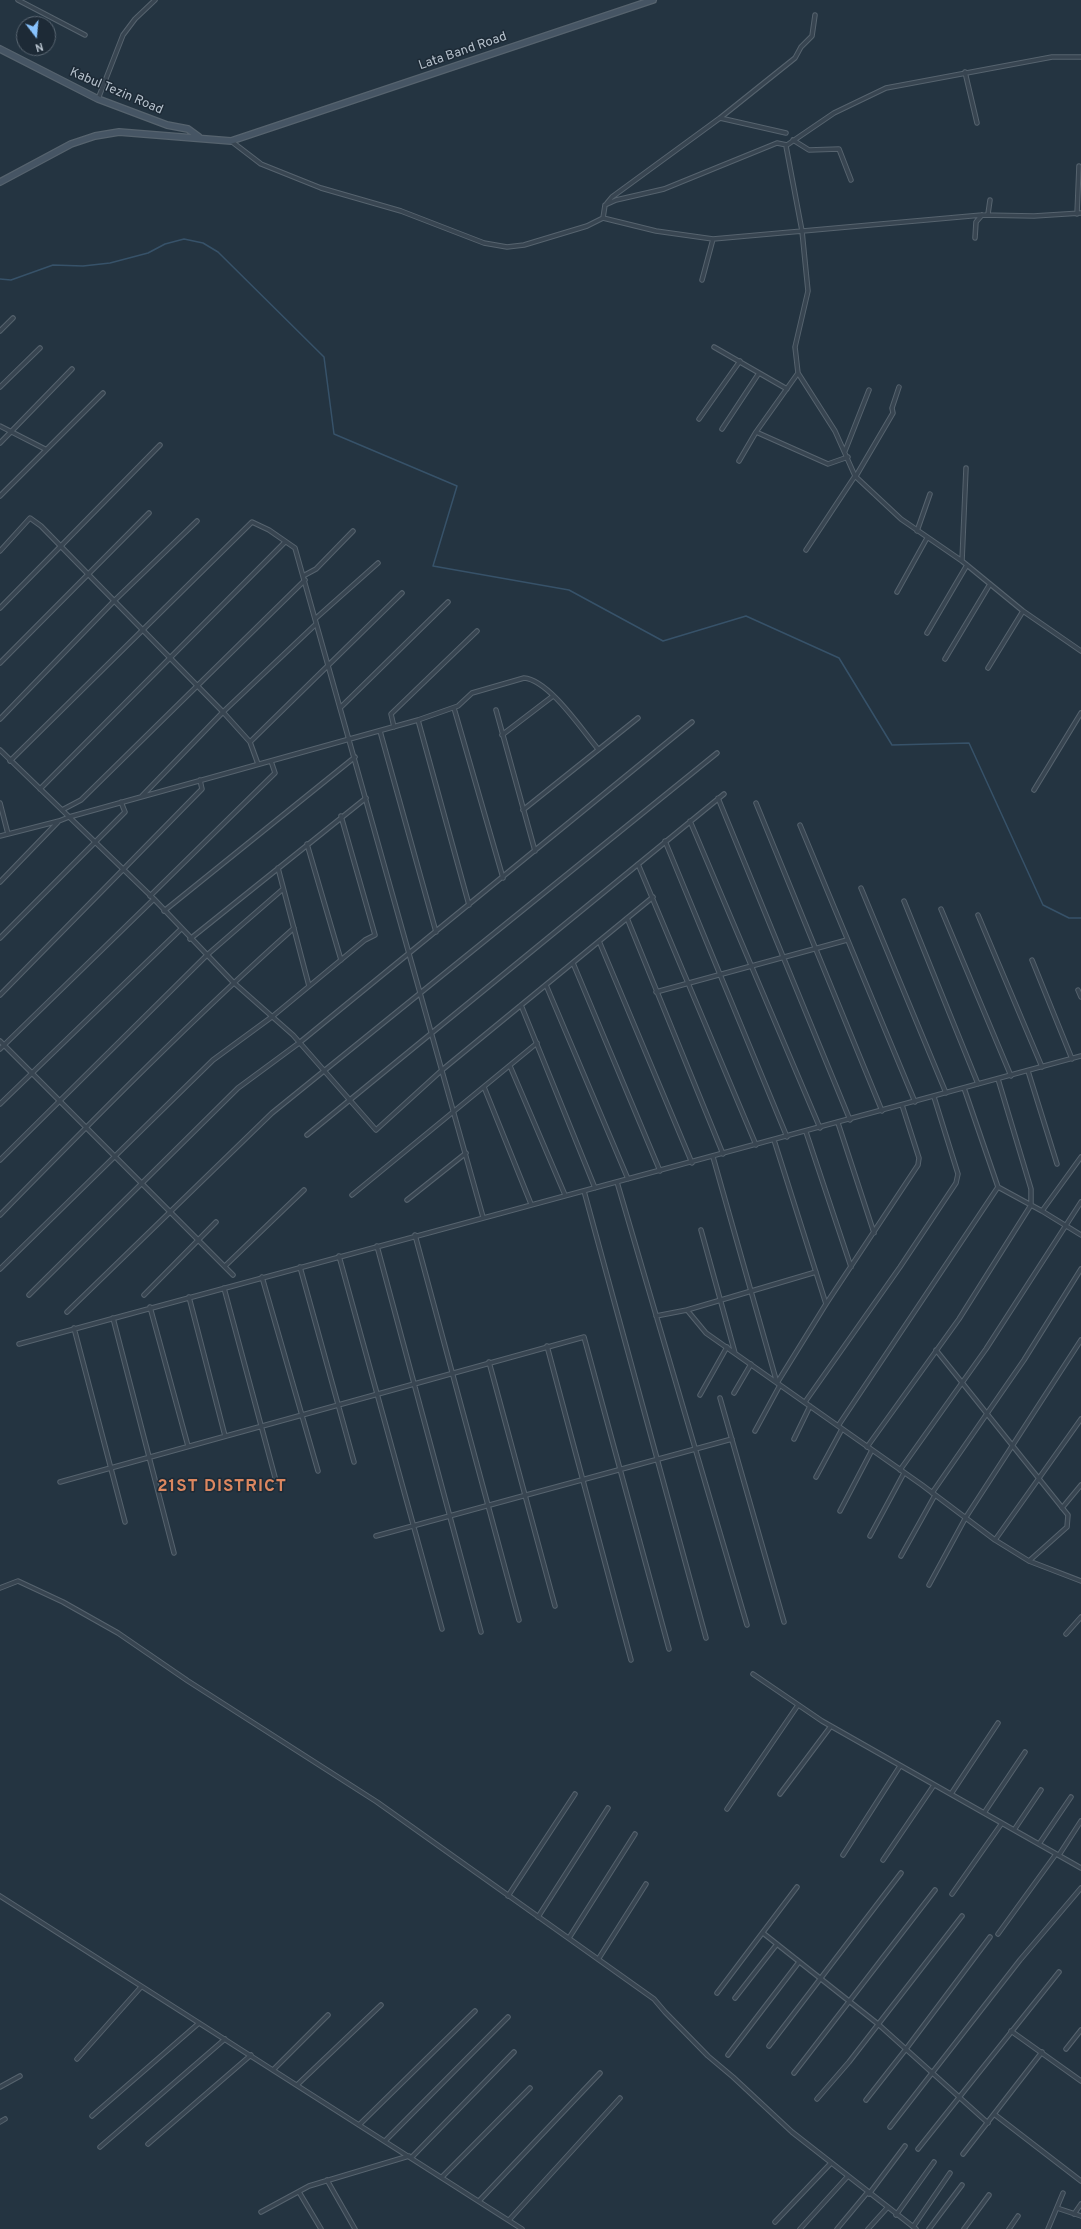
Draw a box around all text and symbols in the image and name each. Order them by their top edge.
north arrow [16,16,56,56]
street label: Lata Band Road [417,30,509,74]
text: N [33,39,45,54]
street label: Kabul Tezin Road [67,65,165,119]
district label: 21ST DISTRICT [157,1478,287,1498]

